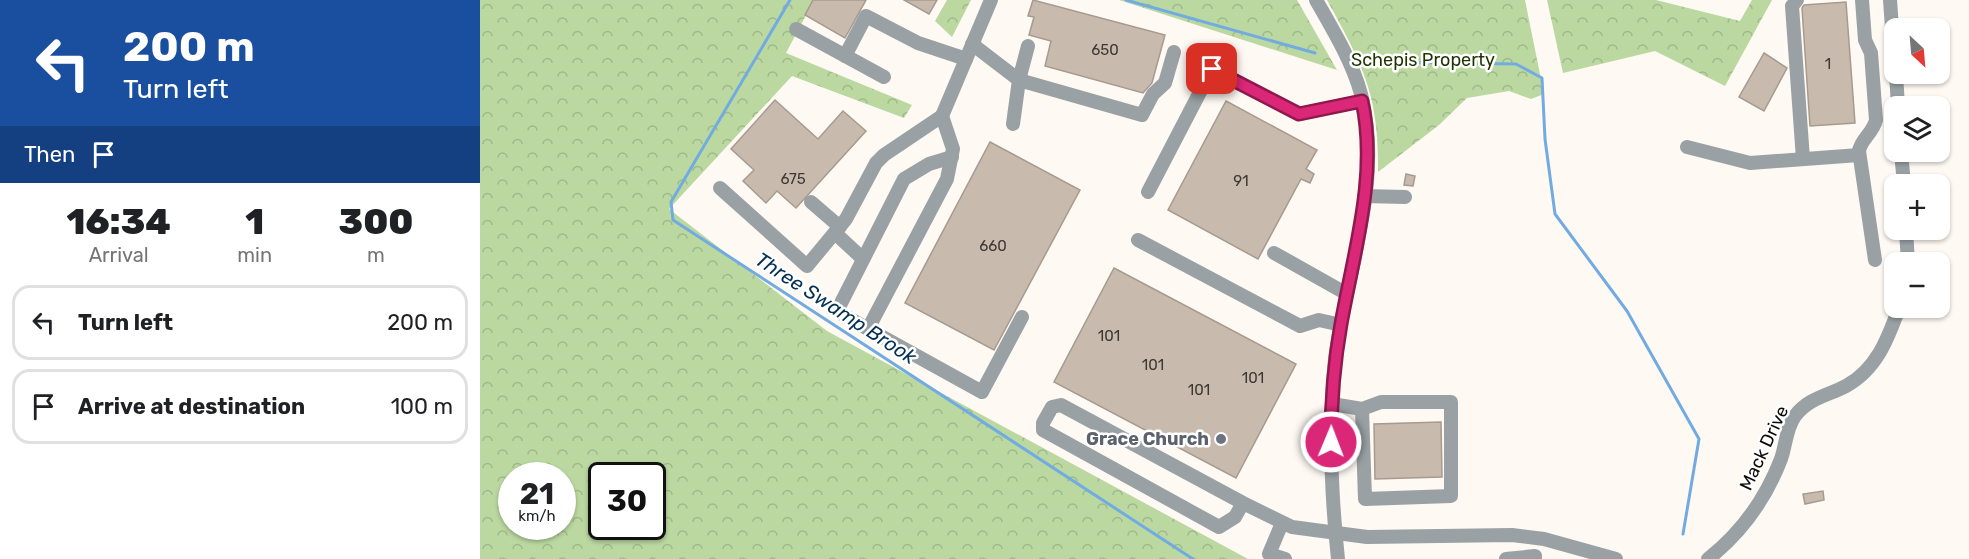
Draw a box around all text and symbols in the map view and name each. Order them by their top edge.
north arrow [1884,18,1950,84]
map controls [1884,18,1950,318]
text: 200 m [123,22,255,72]
icon: left [24,24,102,102]
house number: 650 [1091,41,1119,59]
pin [1186,43,1237,94]
park label: Schepis Property [1351,49,1495,71]
icon: arrive [1195,52,1228,85]
house number: 1 [1825,55,1831,73]
text: Turn left [123,73,228,105]
button: layers [1884,96,1950,162]
icon: arrive [87,138,120,171]
text: Then [24,141,75,168]
house number: 675 [780,170,806,188]
house number: 91 [1233,172,1249,190]
button: + [1884,174,1950,240]
text: 16:34 [66,200,171,243]
text: 1 [245,200,264,243]
text: 300 [339,200,413,243]
house number: 660 [979,237,1007,255]
text: Arrival [89,243,149,267]
text: min [237,243,272,267]
text: m [367,243,385,267]
water label: Three Swamp Brook [751,247,922,369]
button: − [1884,252,1950,318]
icon: left [27,306,60,339]
text: Turn left [78,309,173,336]
text: 200 m [387,309,453,336]
house number: 101 [1098,327,1120,345]
house number: 101 [1142,356,1164,374]
house number: 101 [1242,369,1264,387]
house number: 101 [1188,381,1210,399]
icon: arrive [27,390,60,423]
text: Arrive at destination [78,393,305,420]
text: 100 m [391,393,453,420]
street label: Mack Drive [1735,402,1793,494]
position arrow [1299,410,1363,474]
place label: Grace Church [1086,428,1209,450]
marker: Grace Church [1214,432,1228,446]
speed limit sign: 30 [588,462,666,540]
text: 21 [520,476,554,512]
text: km/h [518,507,556,525]

